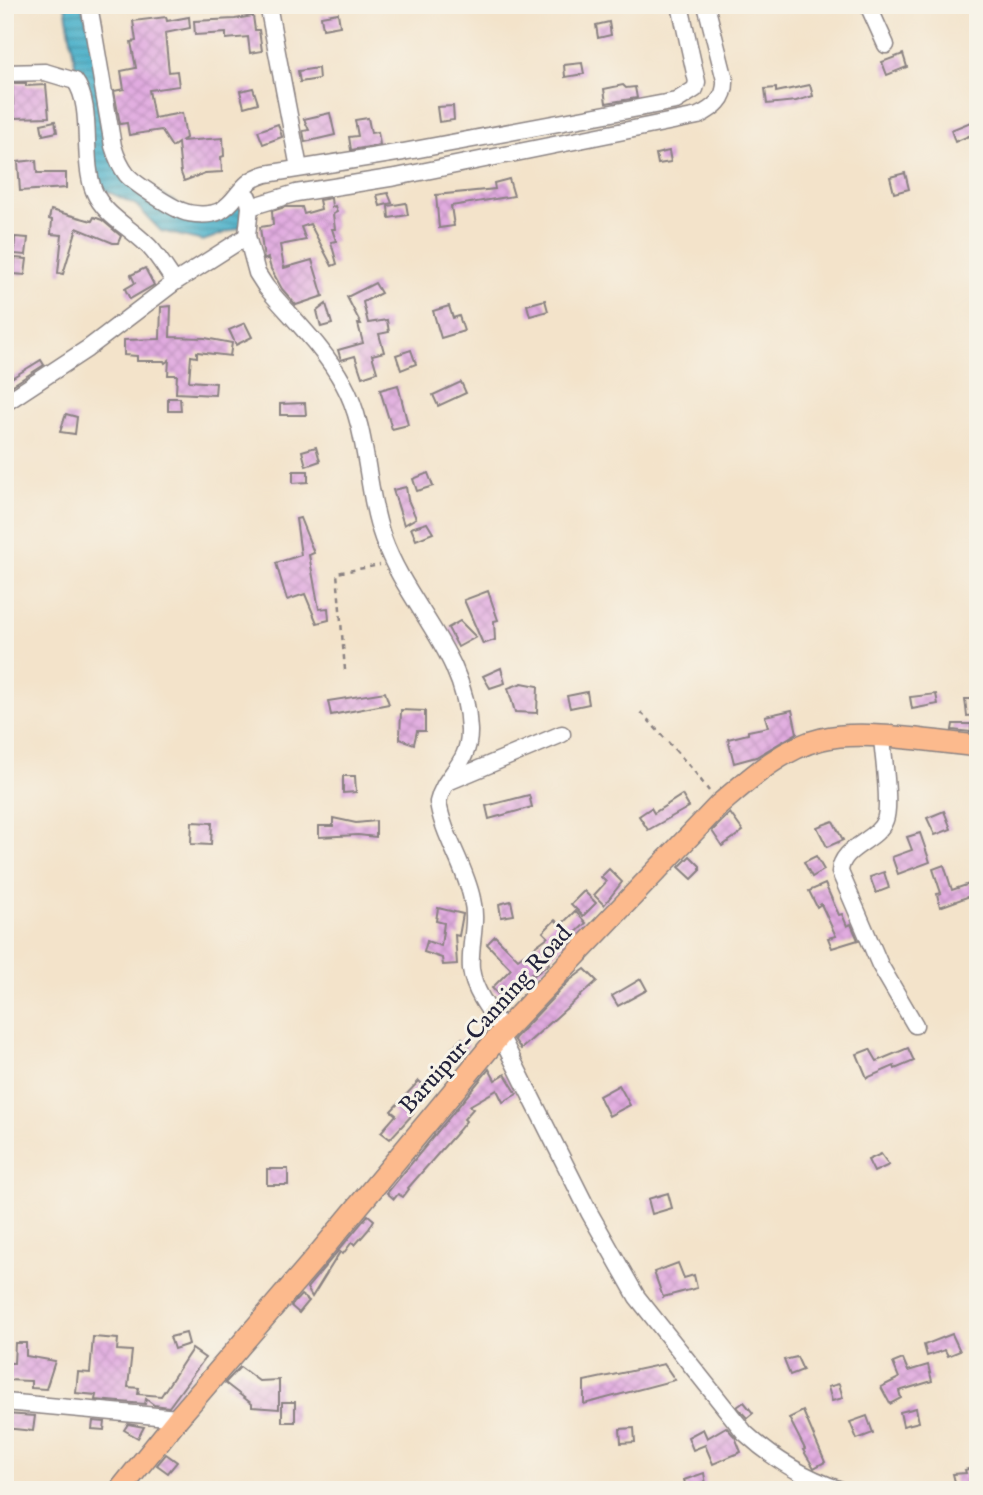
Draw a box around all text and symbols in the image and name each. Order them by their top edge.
street label: Baruipur-Canning Road [393,919,579,1121]

